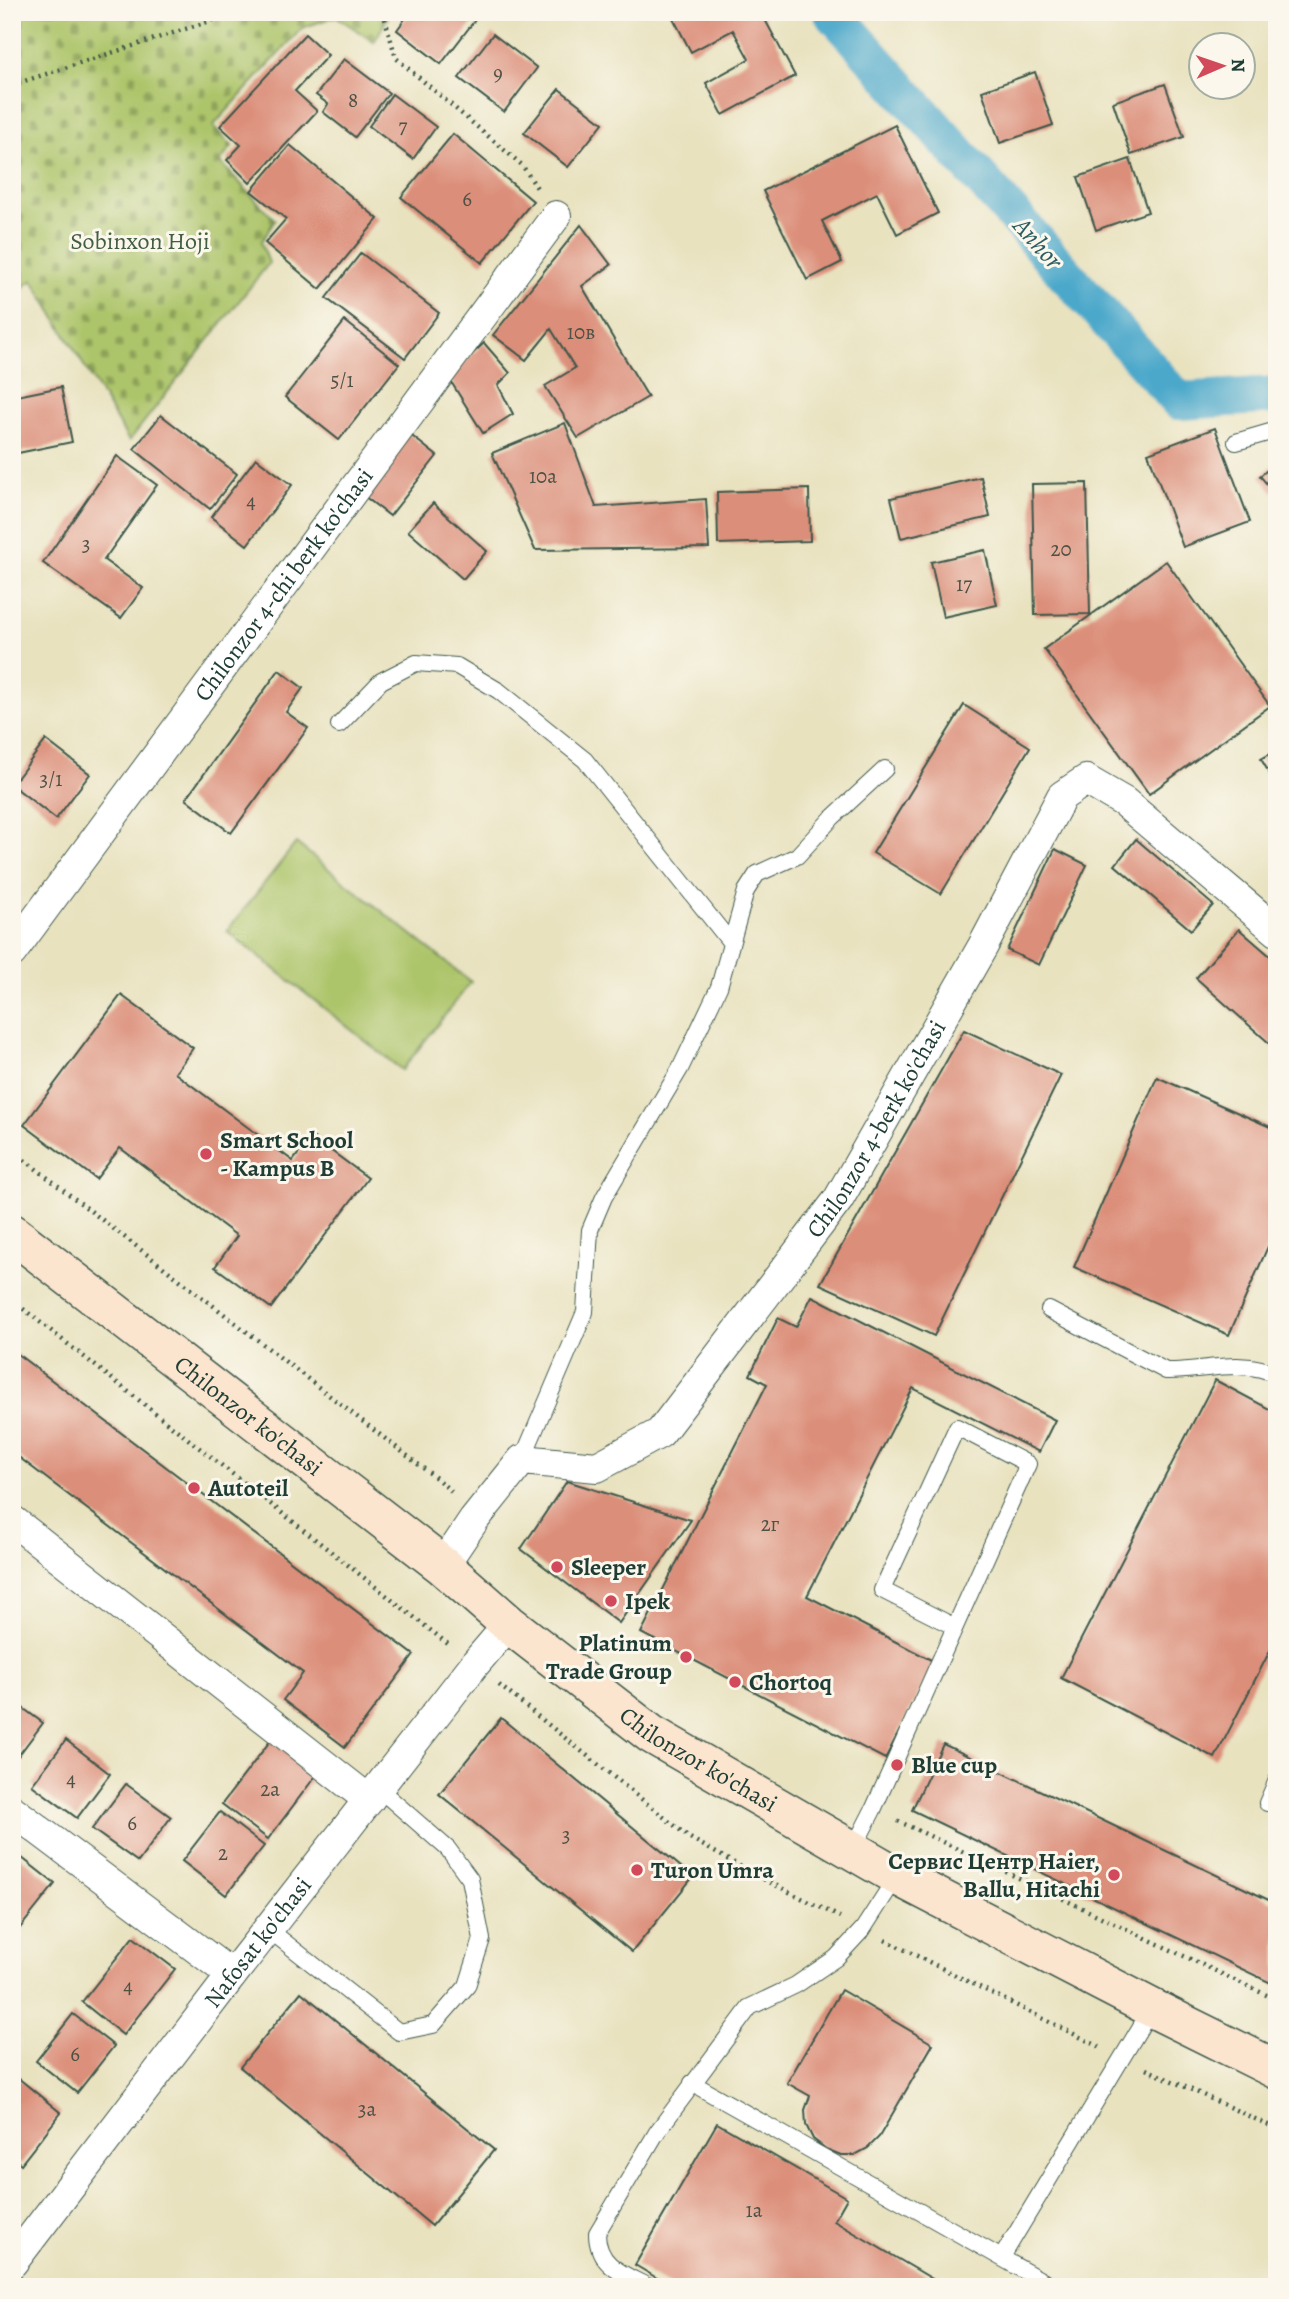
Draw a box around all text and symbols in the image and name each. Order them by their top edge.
north arrow [1188,32,1258,102]
text: N [1225,58,1251,73]
house number: 9 [493,59,503,87]
house number: 8 [348,86,358,114]
house number: 7 [399,112,408,140]
house number: 6 [462,185,472,213]
water label: Anhor [1004,208,1071,277]
park label: Sobinxon Hoji [70,225,210,257]
house number: 10в [567,318,595,346]
house number: 5/1 [330,366,354,394]
street label: Chilonzor 4-chi berk ko'chasi [187,461,381,708]
house number: 10a [529,462,557,490]
house number: 4 [246,487,256,515]
house number: 3 [82,530,90,558]
house number: 20 [1050,535,1072,563]
house number: 17 [956,570,972,598]
house number: 3/1 [40,765,62,793]
street label: Chilonzor 4-berk ko'chasi [799,1014,953,1244]
place label: Smart School - Kampus B [220,1124,354,1184]
marker: Smart School - Kampus B [198,1146,214,1162]
street label: Chilonzor ko'chasi [168,1348,329,1483]
place label: Autoteil [207,1472,289,1504]
marker: Autoteil [186,1480,202,1496]
house number: 2г [761,1510,780,1538]
place label: Sleeper [571,1551,646,1583]
marker: Sleeper [549,1559,565,1575]
place label: Ipek [625,1585,670,1617]
marker: Ipek [603,1593,619,1609]
place label: Platinum Trade Group [546,1627,672,1687]
marker: Platinum Trade Group [678,1649,694,1665]
place label: Chortoq [749,1666,833,1698]
marker: Chortoq [727,1674,743,1690]
street label: Chilonzor ko'chasi [613,1699,783,1820]
place label: Blue cup [911,1749,997,1781]
marker: Blue cup [889,1757,905,1773]
house number: 4 [66,1765,76,1793]
house number: 2а [260,1775,280,1803]
house number: 6 [127,1809,137,1837]
house number: 3 [562,1821,570,1849]
house number: 2 [218,1839,228,1867]
place label: Сервис Центр Haier, Ballu, Hitachi [888,1845,1100,1905]
place label: Turon Umra [651,1854,774,1886]
marker: Turon Umra [629,1862,645,1878]
marker: Сервис Центр Haier, Ballu, Hitachi [1106,1867,1122,1883]
street label: Nafosat ko'chasi [197,1870,319,2014]
house number: 4 [123,1972,133,2000]
house number: 6 [70,2040,80,2068]
house number: 3a [358,2095,376,2123]
house number: 1a [746,2196,763,2224]

